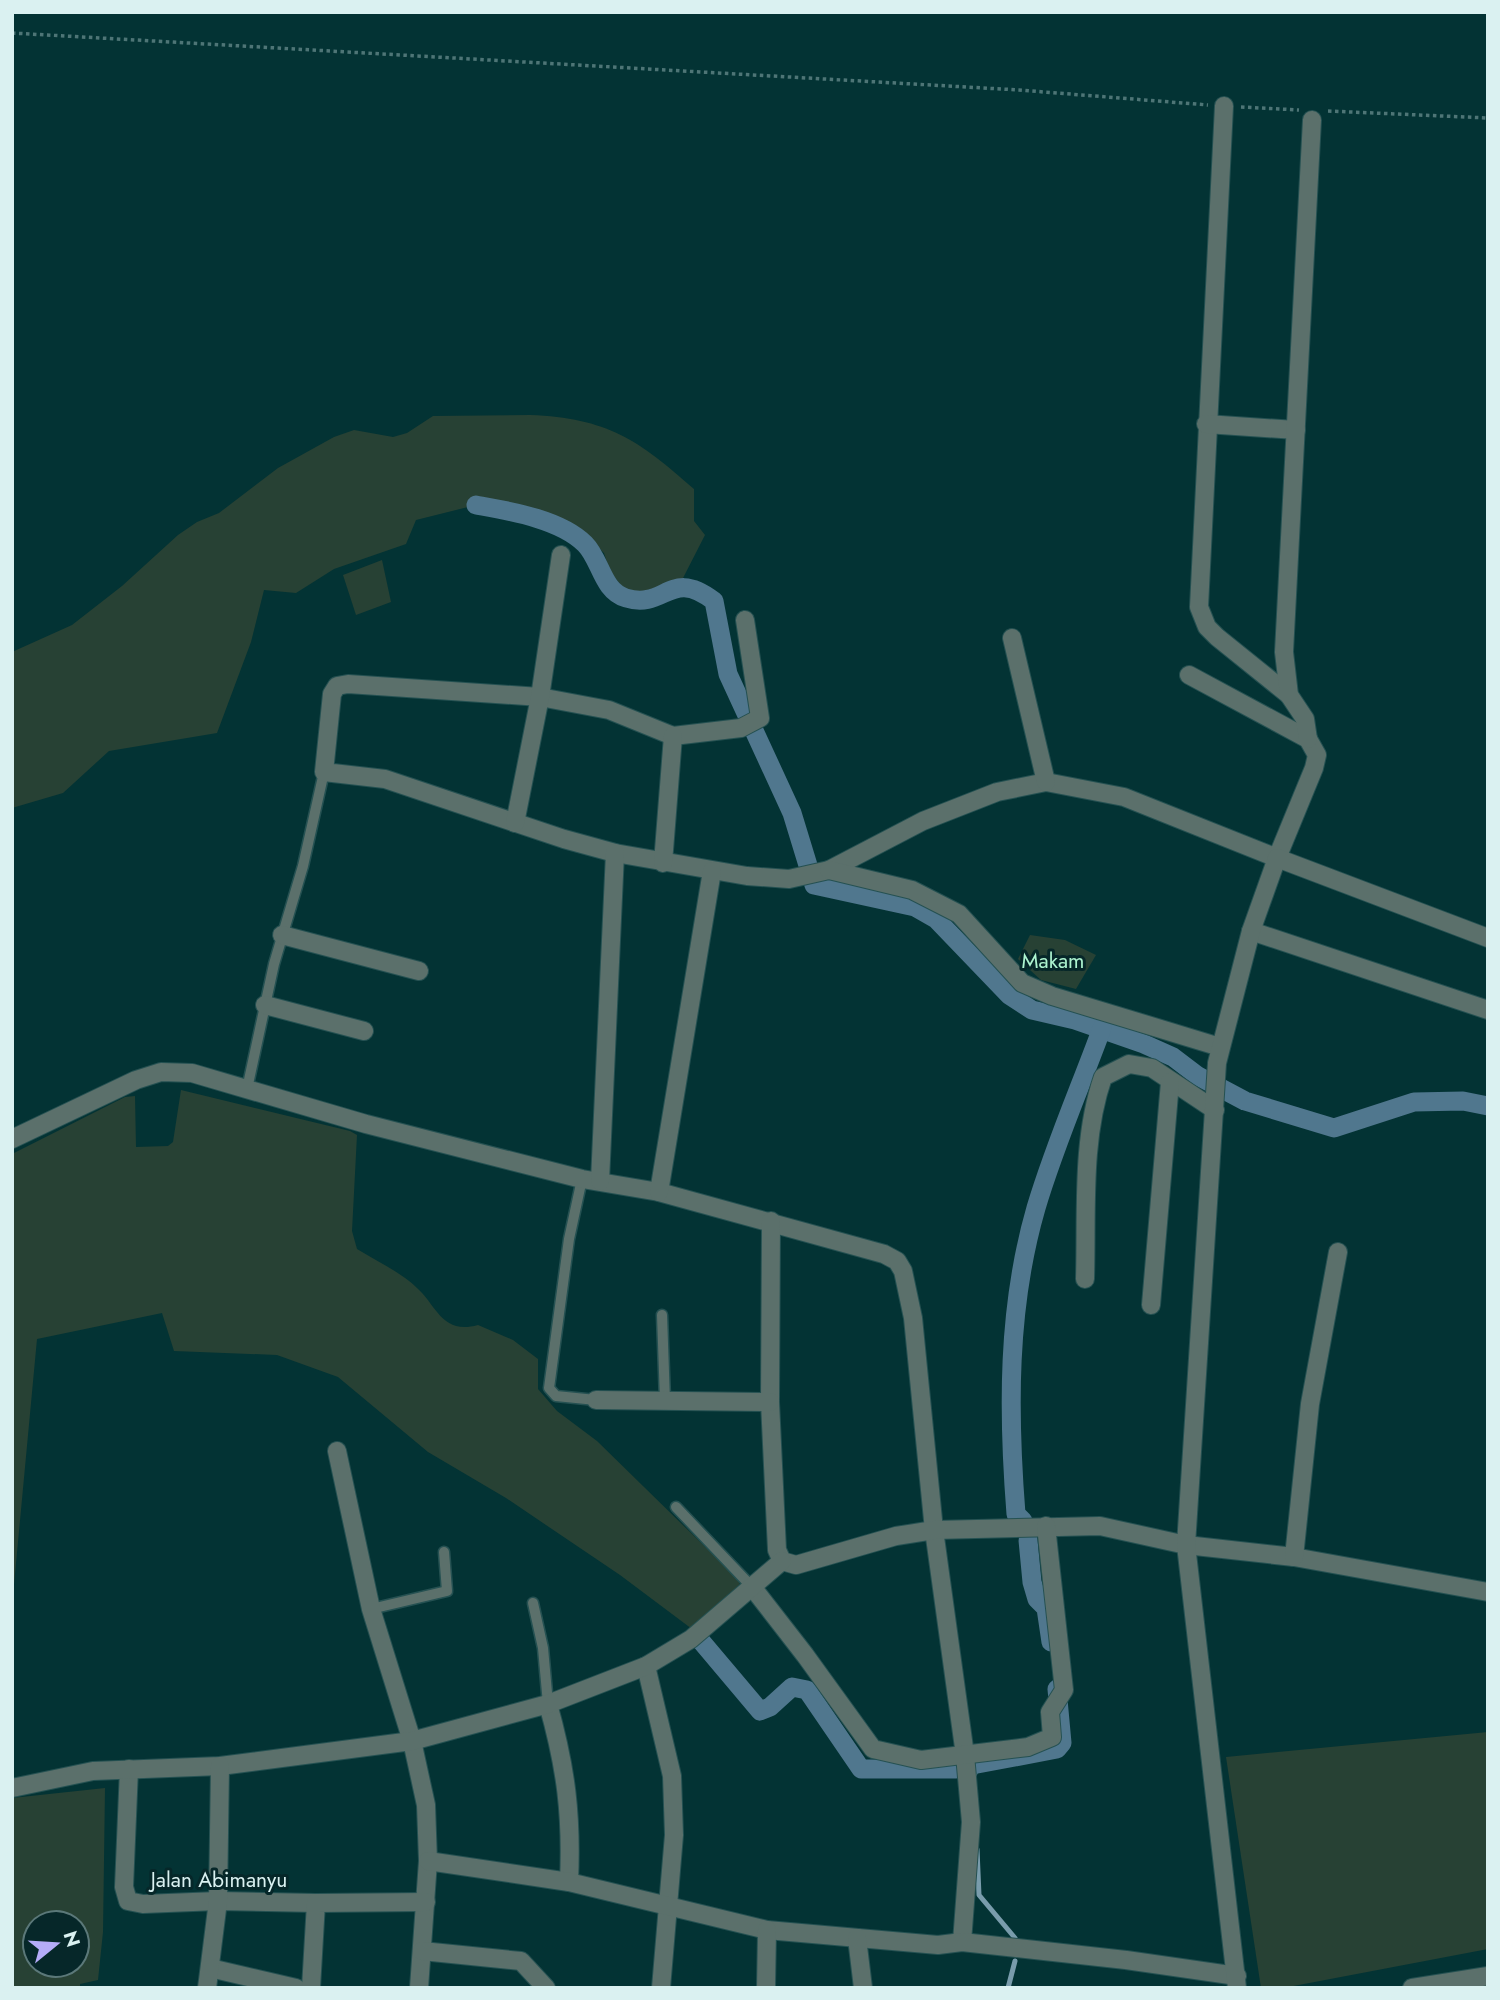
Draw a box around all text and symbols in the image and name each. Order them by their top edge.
park label: Makam [1022,946,1084,976]
street label: Jalan Abimanyu [148,1865,287,1895]
north arrow [21,1909,91,1979]
text: N [57,1928,87,1950]

